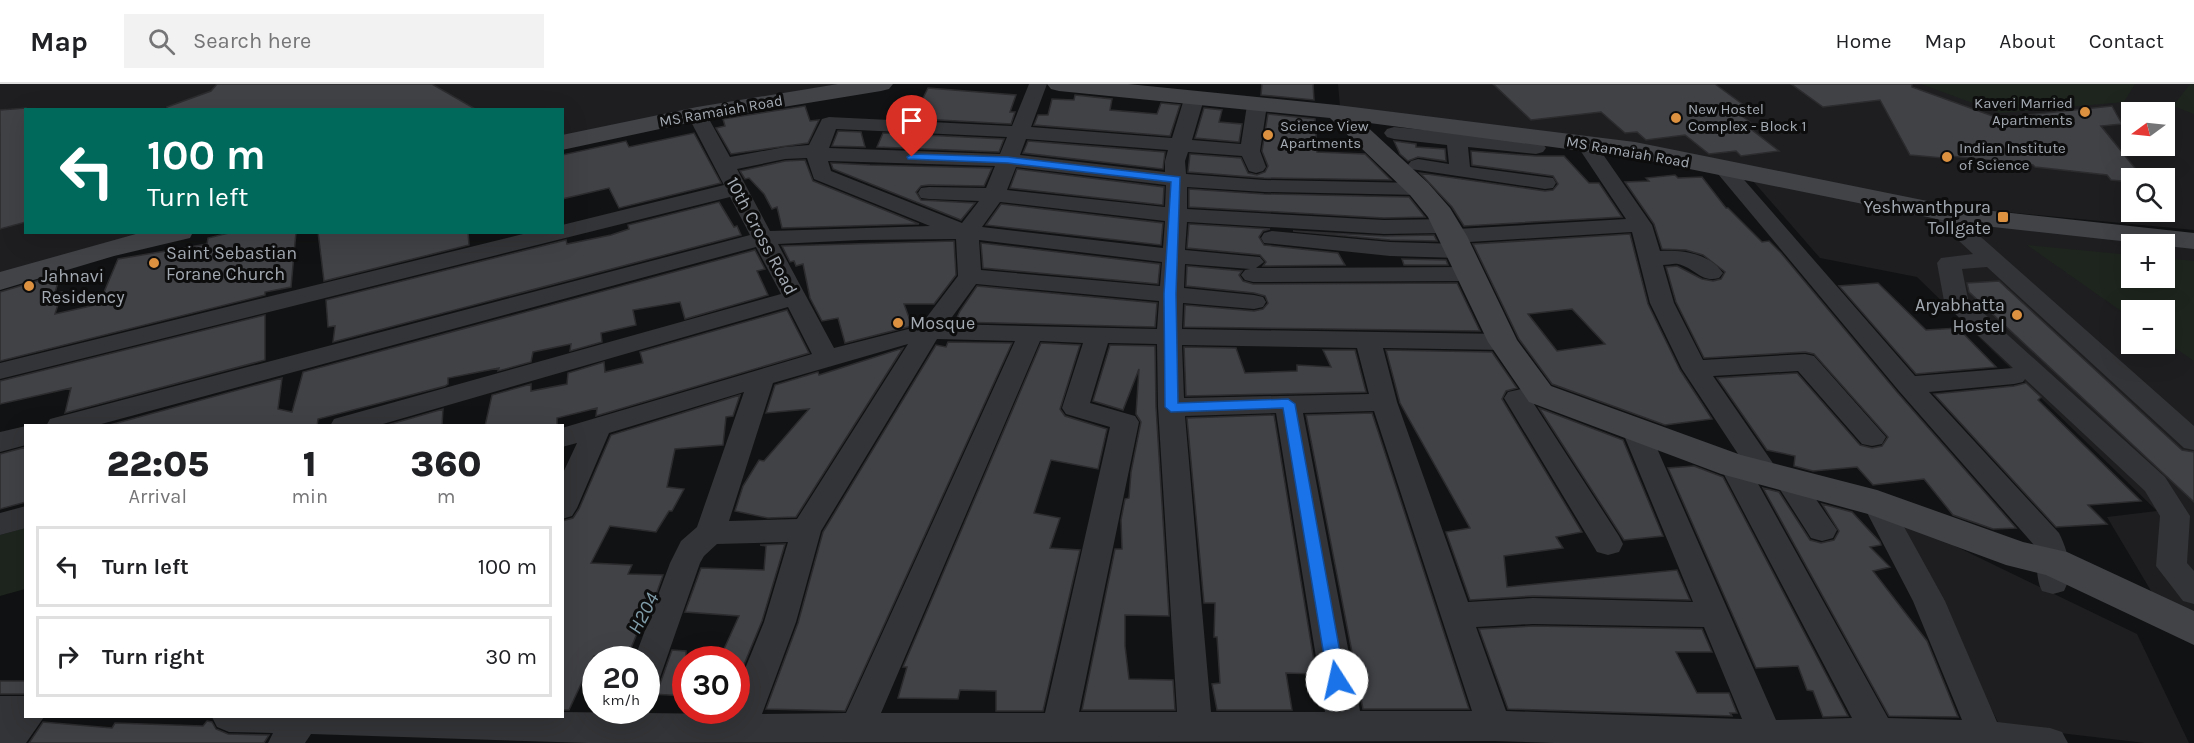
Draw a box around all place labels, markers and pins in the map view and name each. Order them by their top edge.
place label: Kaveri Married Apartments [1974,94,2073,129]
pin [886,95,937,157]
place label: New Hostel Complex - Block 1 [1688,100,1807,135]
marker: Kaveri Married Apartments [2078,105,2092,119]
marker: New Hostel Complex - Block 1 [1669,111,1683,125]
place label: Science View Apartments [1280,117,1369,152]
marker: Science View Apartments [1261,128,1275,142]
place label: Indian Institute of Science [1959,139,2066,174]
marker: Indian Institute of Science [1940,150,1954,164]
place label: Yeshwanthpura Tollgate [1863,196,1991,239]
marker: Yeshwanthpura Tollgate [1996,210,2010,224]
place label: Saint Sebastian Forane Church [166,242,297,285]
marker: Saint Sebastian Forane Church [147,256,161,270]
place label: Jahnavi Residency [41,265,125,308]
marker: Jahnavi Residency [22,279,36,293]
place label: Aryabhatta Hostel [1915,294,2005,337]
marker: Aryabhatta Hostel [2010,308,2024,322]
place label: Mosque [910,312,975,334]
marker: Mosque [891,316,905,330]

